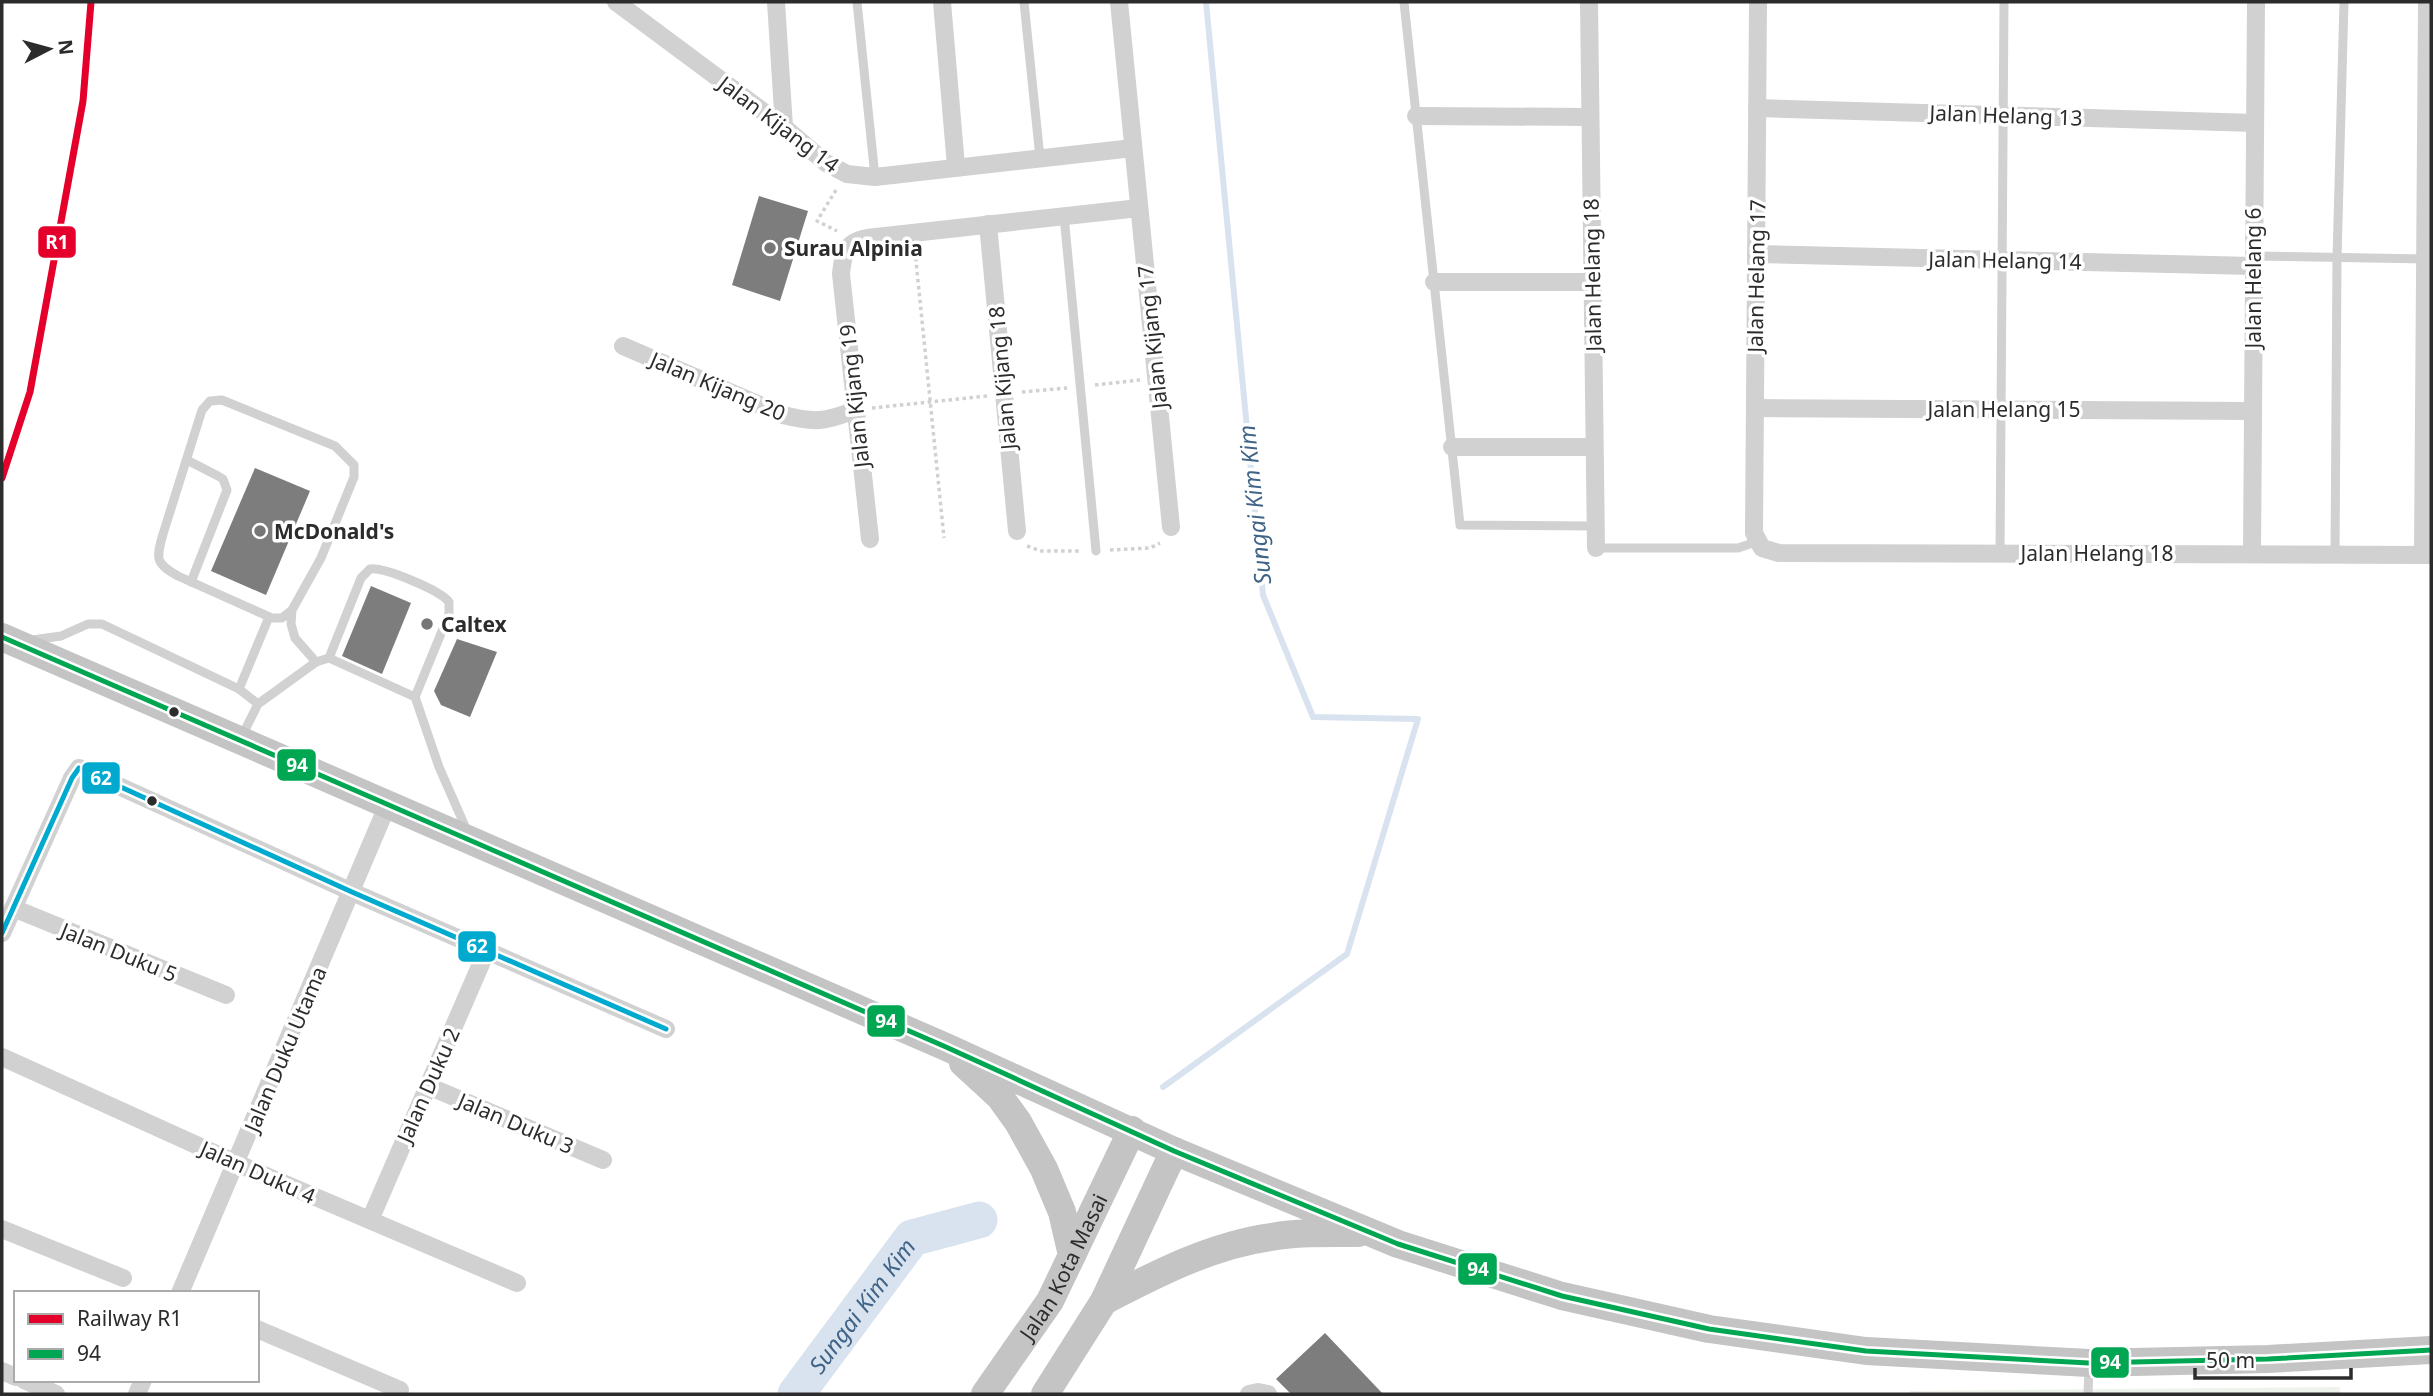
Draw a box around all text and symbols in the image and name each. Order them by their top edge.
north arrow [14,14,84,84]
text: N [52,38,80,56]
street label: Jalan Kijang 14 [711,68,845,179]
street label: Jalan Helang 13 [1927,98,2083,132]
street label: Jalan Helang 18 [1577,198,1607,354]
street label: Jalan Helang 17 [1741,199,1771,355]
street label: Jalan Helang 6 [2239,207,2267,351]
line badge: R1 [37,225,77,259]
text: R1 [45,229,69,255]
place label: Surau Alpinia [784,234,923,262]
marker: Surau Alpinia [762,240,778,256]
street label: Jalan Helang 14 [1926,245,2082,275]
street label: Jalan Kijang 17 [1131,264,1174,412]
street label: Jalan Kijang 18 [982,305,1022,453]
street label: Jalan Kijang 19 [833,323,876,471]
street label: Jalan Kijang 20 [644,344,790,427]
street label: Jalan Helang 15 [1925,395,2081,423]
water label: Sungai Kim Kim [1230,424,1278,586]
place label: McDonald's [274,517,394,545]
marker: McDonald's [252,523,268,539]
street label: Jalan Helang 18 [2018,539,2174,567]
place label: Caltex [441,610,508,638]
marker: Caltex [419,616,435,632]
unlabelled marker [167,705,181,719]
line badge: 94 [276,748,317,782]
text: 94 [286,752,308,778]
line badge: 62 [81,761,121,795]
text: 62 [90,765,112,791]
unlabelled marker [145,794,159,808]
street label: Jalan Duku 5 [55,915,181,988]
line badge: 62 [457,930,497,963]
text: 62 [466,933,488,959]
street label: Jalan Duku Utama [237,962,333,1138]
line badge: 94 [866,1004,906,1038]
text: 94 [875,1008,897,1034]
street label: Jalan Duku 2 [389,1023,466,1149]
street label: Jalan Duku 3 [452,1085,578,1160]
street label: Jalan Duku 4 [194,1133,320,1210]
street label: Jalan Kota Masai [1012,1189,1113,1347]
water label: Sungai Kim Kim [801,1232,922,1380]
line badge: 94 [1457,1252,1498,1286]
text: 94 [1467,1256,1489,1282]
legend [14,1291,259,1382]
text: Railway R1 [77,1304,182,1332]
scale bar [2195,1336,2351,1380]
text: 94 [77,1339,101,1367]
line badge: 94 [2090,1346,2130,1379]
text: 50 m [2206,1346,2255,1374]
text: 94 [2099,1349,2121,1375]

